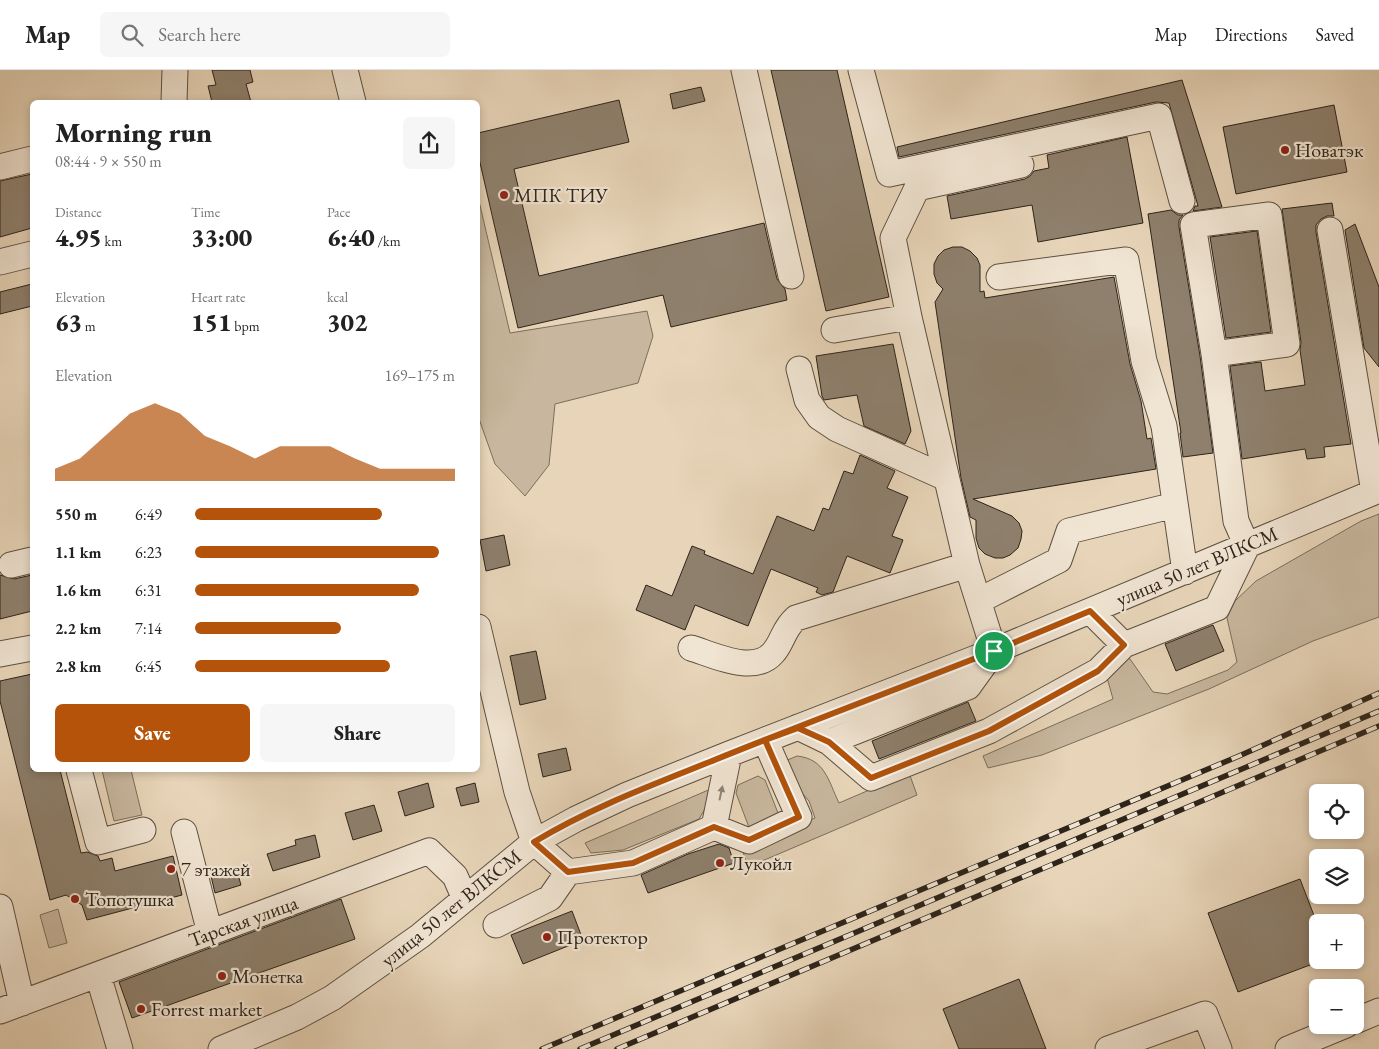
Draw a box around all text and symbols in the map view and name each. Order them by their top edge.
search box [100,12,450,57]
text: Map [25,19,70,50]
icon: search [118,21,146,49]
text: Search here [158,22,241,47]
text: Map [1155,23,1187,46]
text: Directions [1215,23,1287,46]
text: Saved [1315,23,1354,46]
text: Morning run [55,114,212,150]
button: share [403,117,455,169]
place label: Новатэк [1295,137,1364,163]
marker: Новатэк [1279,144,1291,156]
text: 08:44 · 9 × 550 m [55,151,162,172]
place label: МПК ТИУ [514,182,608,208]
marker: МПК ТИУ [498,189,510,201]
text: Distance [55,203,102,221]
text: Time [191,203,220,221]
text: Pace [327,203,351,221]
text: 4.95 [55,221,102,253]
text: 33:00 [191,221,252,253]
text: 6:40 [327,221,375,253]
text: km [102,232,122,250]
text: /km [375,232,401,250]
text: Elevation [55,288,105,306]
text: Heart rate [191,288,245,306]
text: kcal [327,288,348,306]
text: 63 [55,306,82,338]
text: 151 [191,306,232,338]
text: 302 [327,306,368,338]
text: m [82,317,96,335]
text: bpm [232,317,260,335]
text: Elevation [55,365,113,386]
text: 169–175 m [384,365,455,386]
text: 550 m [55,504,97,525]
text: 6:49 [135,504,162,525]
street label: улица 50 лет ВЛКСМ [1112,520,1282,612]
text: 1.1 km [55,542,101,563]
text: 6:23 [135,542,162,563]
text: 1.6 km [55,580,101,601]
text: 6:31 [135,580,162,601]
text: 2.2 km [55,618,101,639]
text: 7:14 [135,618,162,639]
pin [973,630,1015,672]
icon: arrive [980,637,1008,665]
text: 2.8 km [55,656,101,677]
text: 6:45 [135,656,162,677]
button: Save [55,704,250,762]
button: Share [260,704,455,762]
map controls [1309,784,1364,1034]
button: locate [1309,784,1364,839]
one-way arrow [717,786,725,801]
street label: улица 50 лет ВЛКСМ [375,843,527,973]
button: layers [1309,849,1364,904]
place label: Лукойл [730,850,793,876]
place label: 7 этажей [181,856,251,882]
marker: Лукойл [714,857,726,869]
marker: 7 этажей [165,863,177,875]
place label: Топотушка [85,886,174,912]
street label: Тарская улица [185,889,301,953]
marker: Топотушка [69,893,81,905]
button: + [1309,914,1364,969]
place label: Протектор [557,924,648,950]
marker: Протектор [541,931,553,943]
place label: Монетка [232,963,303,989]
marker: Монетка [216,970,228,982]
button: − [1309,979,1364,1034]
place label: Forrest market [151,996,263,1022]
marker: Forrest market [135,1003,147,1015]

